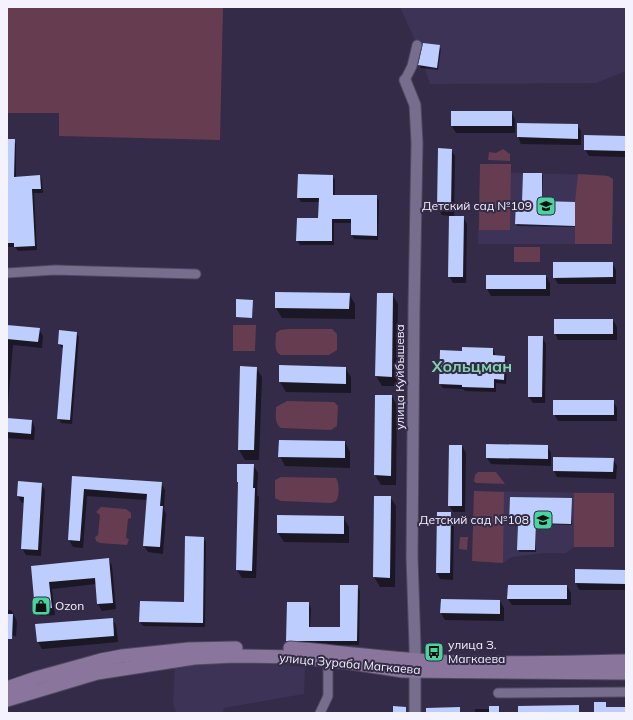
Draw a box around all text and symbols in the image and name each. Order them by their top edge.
school or university icon: Детский сад №109 [535,195,557,217]
place label: Детский сад №109 [422,198,532,213]
street label: улица Куйбышева [392,324,407,430]
district label: Хольцман [431,356,512,376]
school or university icon: Детский сад №108 [532,509,554,531]
place label: Детский сад №108 [419,512,529,527]
shop icon: Ozon [30,595,52,617]
place label: Ozon [55,598,84,613]
place label: улица З. Магкаева [448,637,505,666]
bus stop icon: улица З. Магкаева [423,641,445,663]
street label: улица Зураба Магкаева [279,650,421,677]

